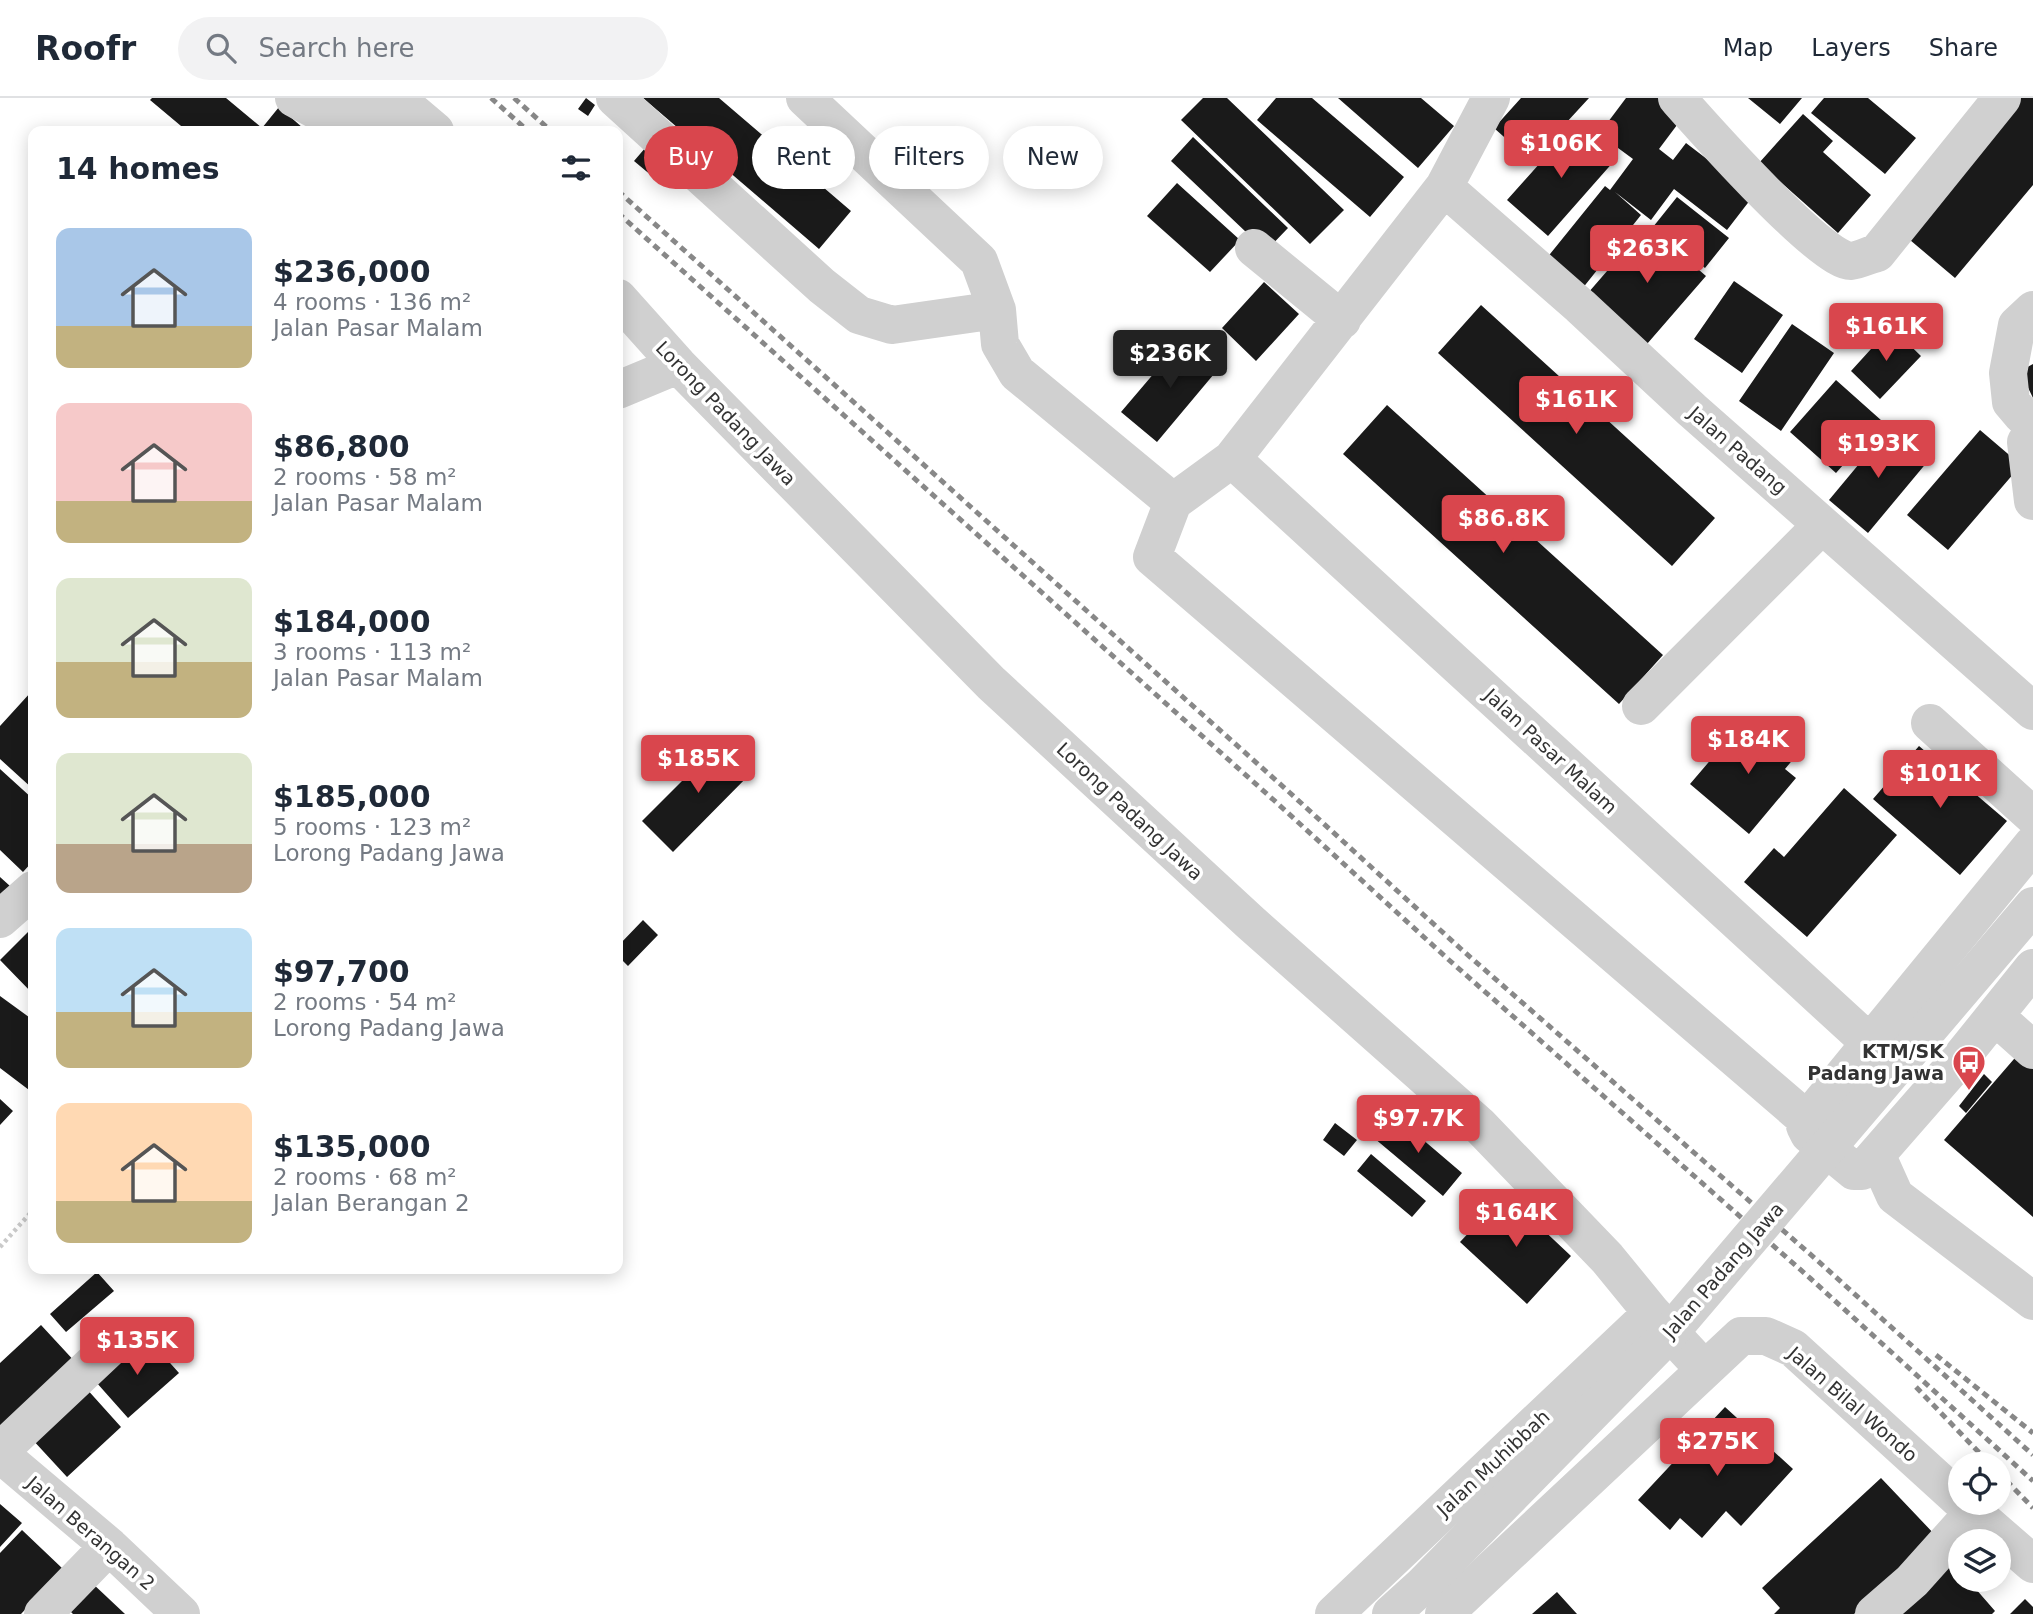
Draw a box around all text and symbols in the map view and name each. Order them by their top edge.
search box [178,17,668,80]
text: Roofr [35,29,136,68]
icon: search [202,29,240,67]
text: Search here [258,33,415,63]
text: Map [1723,34,1773,62]
text: Layers [1811,34,1891,62]
text: Share [1929,34,1998,62]
pin: $106K [1512,120,1610,180]
chip: Buy [644,126,738,189]
chip: Rent [752,126,855,189]
chip: Filters [869,126,989,189]
chip: New [1003,126,1103,189]
text: $106K [1520,130,1602,156]
icon: filters [557,149,595,187]
text: 14 homes [56,151,220,186]
pin: $263K [1598,226,1696,285]
text: $263K [1606,235,1688,261]
text: $236,000 [273,254,431,289]
icon: home [112,256,196,340]
text: 4 rooms · 136 m² [273,289,471,315]
pin: $161K [1837,303,1935,363]
text: $161K [1845,313,1927,339]
text: Jalan Pasar Malam [273,315,483,341]
pin: $236K [1121,330,1219,390]
street label: Lorong Padang Jawa [652,336,800,490]
text: $236K [1129,340,1211,366]
pin: $161K [1527,376,1625,436]
text: $161K [1535,386,1617,412]
street label: Jalan Padang [1684,401,1791,498]
pin: $193K [1829,420,1927,480]
text: $86,800 [273,429,410,464]
text: $193K [1837,430,1919,456]
icon: home [112,431,196,515]
text: 2 rooms · 58 m² [273,464,457,490]
text: Jalan Pasar Malam [273,490,483,516]
pin: $86.8K [1446,496,1560,555]
text: $86.8K [1458,505,1548,531]
text: $184,000 [273,604,431,639]
icon: home [112,606,196,690]
text: 3 rooms · 113 m² [273,639,471,665]
text: Jalan Pasar Malam [273,665,483,691]
street label: Jalan Pasar Malam [1479,683,1622,818]
pin: $184K [1699,716,1797,776]
text: $184K [1707,726,1789,752]
pin: $185K [649,736,747,795]
street label: Lorong Padang Jawa [1052,738,1208,884]
text: $185K [657,745,739,771]
pin: $101K [1891,750,1989,810]
text: $101K [1899,760,1981,786]
text: $185,000 [273,779,431,814]
icon: home [112,781,196,865]
text: 5 rooms · 123 m² [273,814,471,840]
text: Lorong Padang Jawa [273,840,505,866]
text: $97,700 [273,954,410,989]
icon: home [112,956,196,1040]
text: 2 rooms · 54 m² [273,989,457,1015]
text: Lorong Padang Jawa [273,1015,505,1041]
place label: KTM/SK Padang Jawa [1807,1040,1945,1084]
bus stop icon: KTM/SK Padang Jawa [1950,1043,1988,1092]
pin: $97.7K [1361,1096,1475,1155]
text: $97.7K [1373,1105,1463,1131]
text: $135,000 [273,1129,431,1164]
icon: home [112,1131,196,1215]
text: 2 rooms · 68 m² [273,1164,457,1190]
text: Jalan Berangan 2 [273,1190,470,1216]
pin: $164K [1467,1190,1565,1249]
street label: Jalan Padang Jawa [1657,1198,1788,1343]
text: $164K [1475,1199,1557,1225]
pin: $135K [88,1318,186,1377]
text: $135K [96,1327,178,1353]
street label: Jalan Bilal Wondo [1783,1341,1922,1466]
street label: Jalan Muhibbah [1431,1405,1554,1521]
pin: $275K [1668,1418,1766,1478]
text: $275K [1676,1428,1758,1454]
map controls [1948,1452,2011,1592]
button: locate [1948,1452,2011,1515]
street label: Jalan Berangan 2 [22,1471,159,1595]
button: layers [1948,1529,2011,1592]

